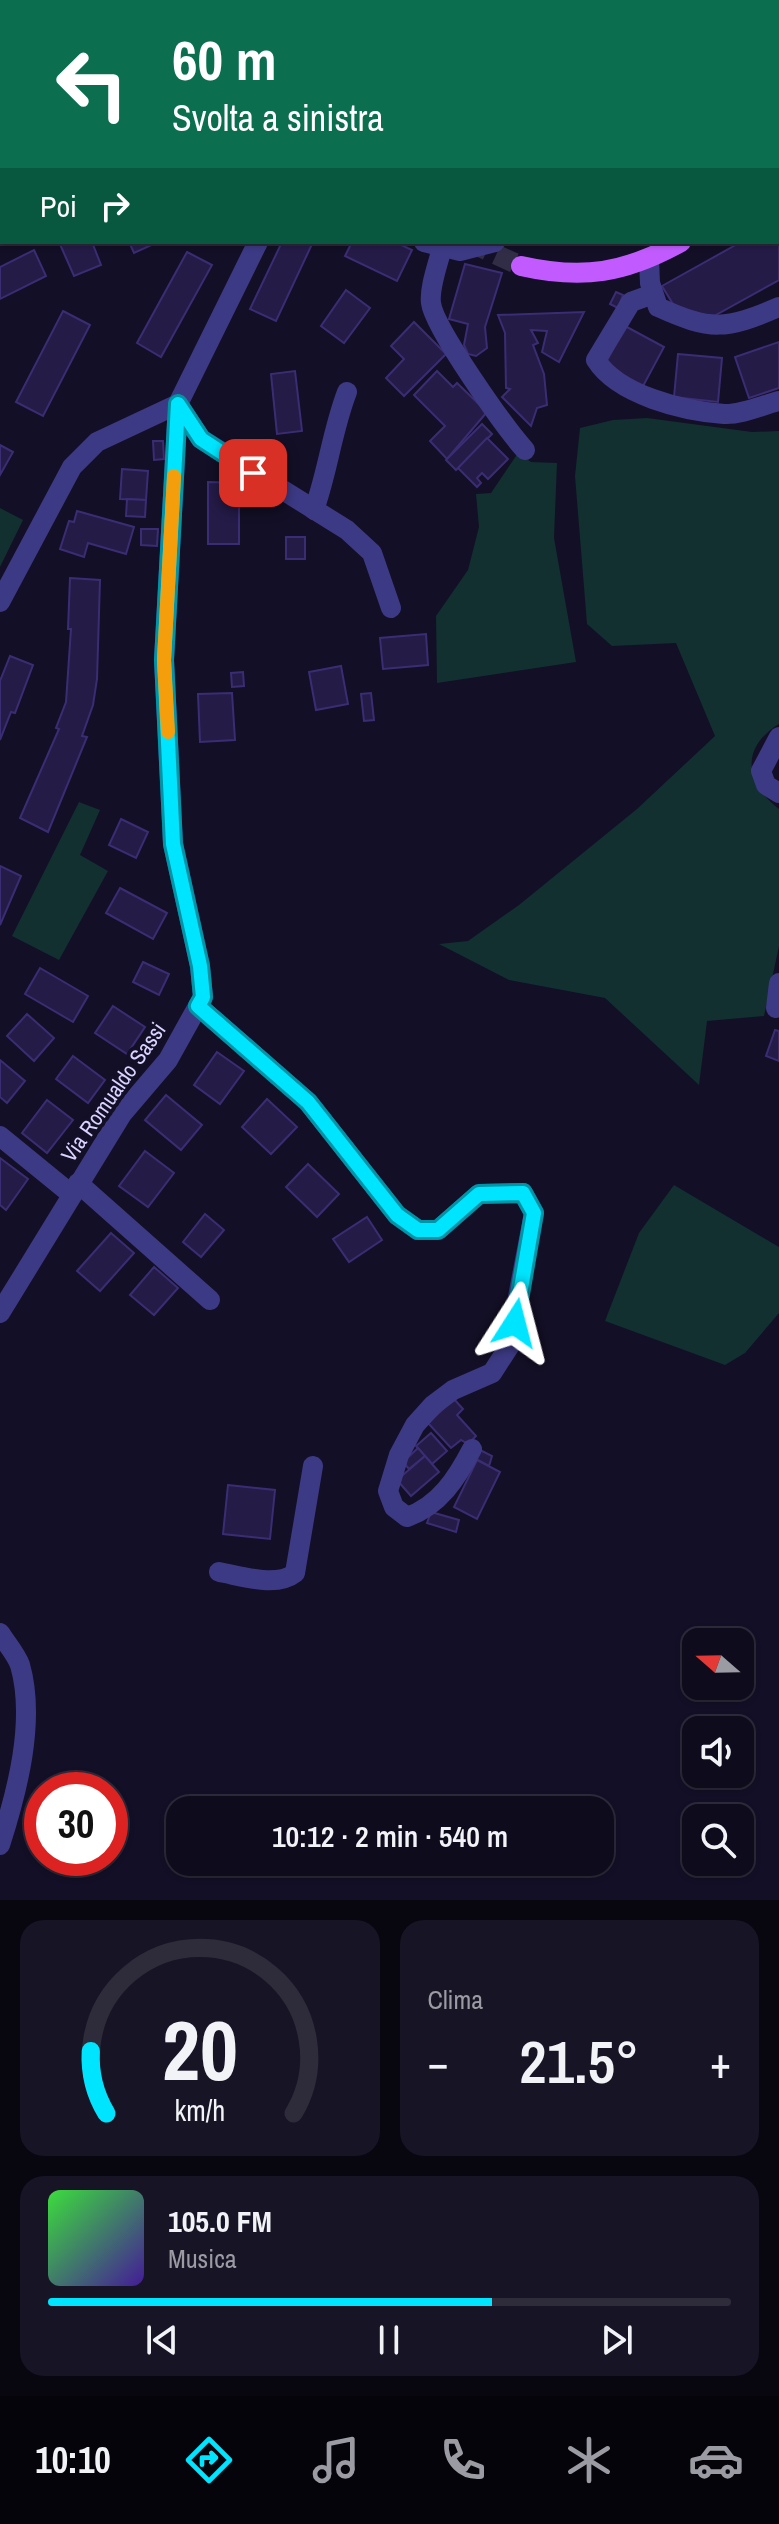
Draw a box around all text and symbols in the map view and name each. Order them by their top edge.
text: 60 m [172,22,277,97]
icon: left [40,32,144,136]
text: Svolta a sinistra [172,94,384,142]
icon: right [93,184,137,228]
text: Poi [40,186,77,226]
pin [219,439,287,507]
icon: arrive [231,451,275,495]
street label: Via Romualdo Sassi [54,1016,172,1168]
position arrow [473,1281,557,1365]
north arrow [682,1628,754,1700]
map controls [682,1628,754,1876]
button: sound [682,1716,754,1788]
speed limit sign: 30 [24,1772,128,1876]
button: search [682,1804,754,1876]
text: 10:12 · 2 min · 540 m [272,1816,508,1856]
text: Clima [428,1982,483,2017]
text: 20 [162,1994,238,2106]
text: 21.5° [519,2021,639,2102]
text: − [428,2032,449,2092]
text: + [710,2032,731,2092]
text: km/h [174,2091,225,2130]
text: 105.0 FM [168,2201,272,2241]
text: Musica [168,2241,237,2276]
icon: previous [140,2318,184,2362]
icon: pause [367,2318,411,2362]
icon: next [595,2318,639,2362]
icon: directions [181,2432,237,2488]
icon: music [308,2432,364,2488]
icon: phone [435,2432,491,2488]
icon: climate [561,2432,617,2488]
icon: car [688,2432,744,2488]
text: 10:10 [35,2436,111,2484]

